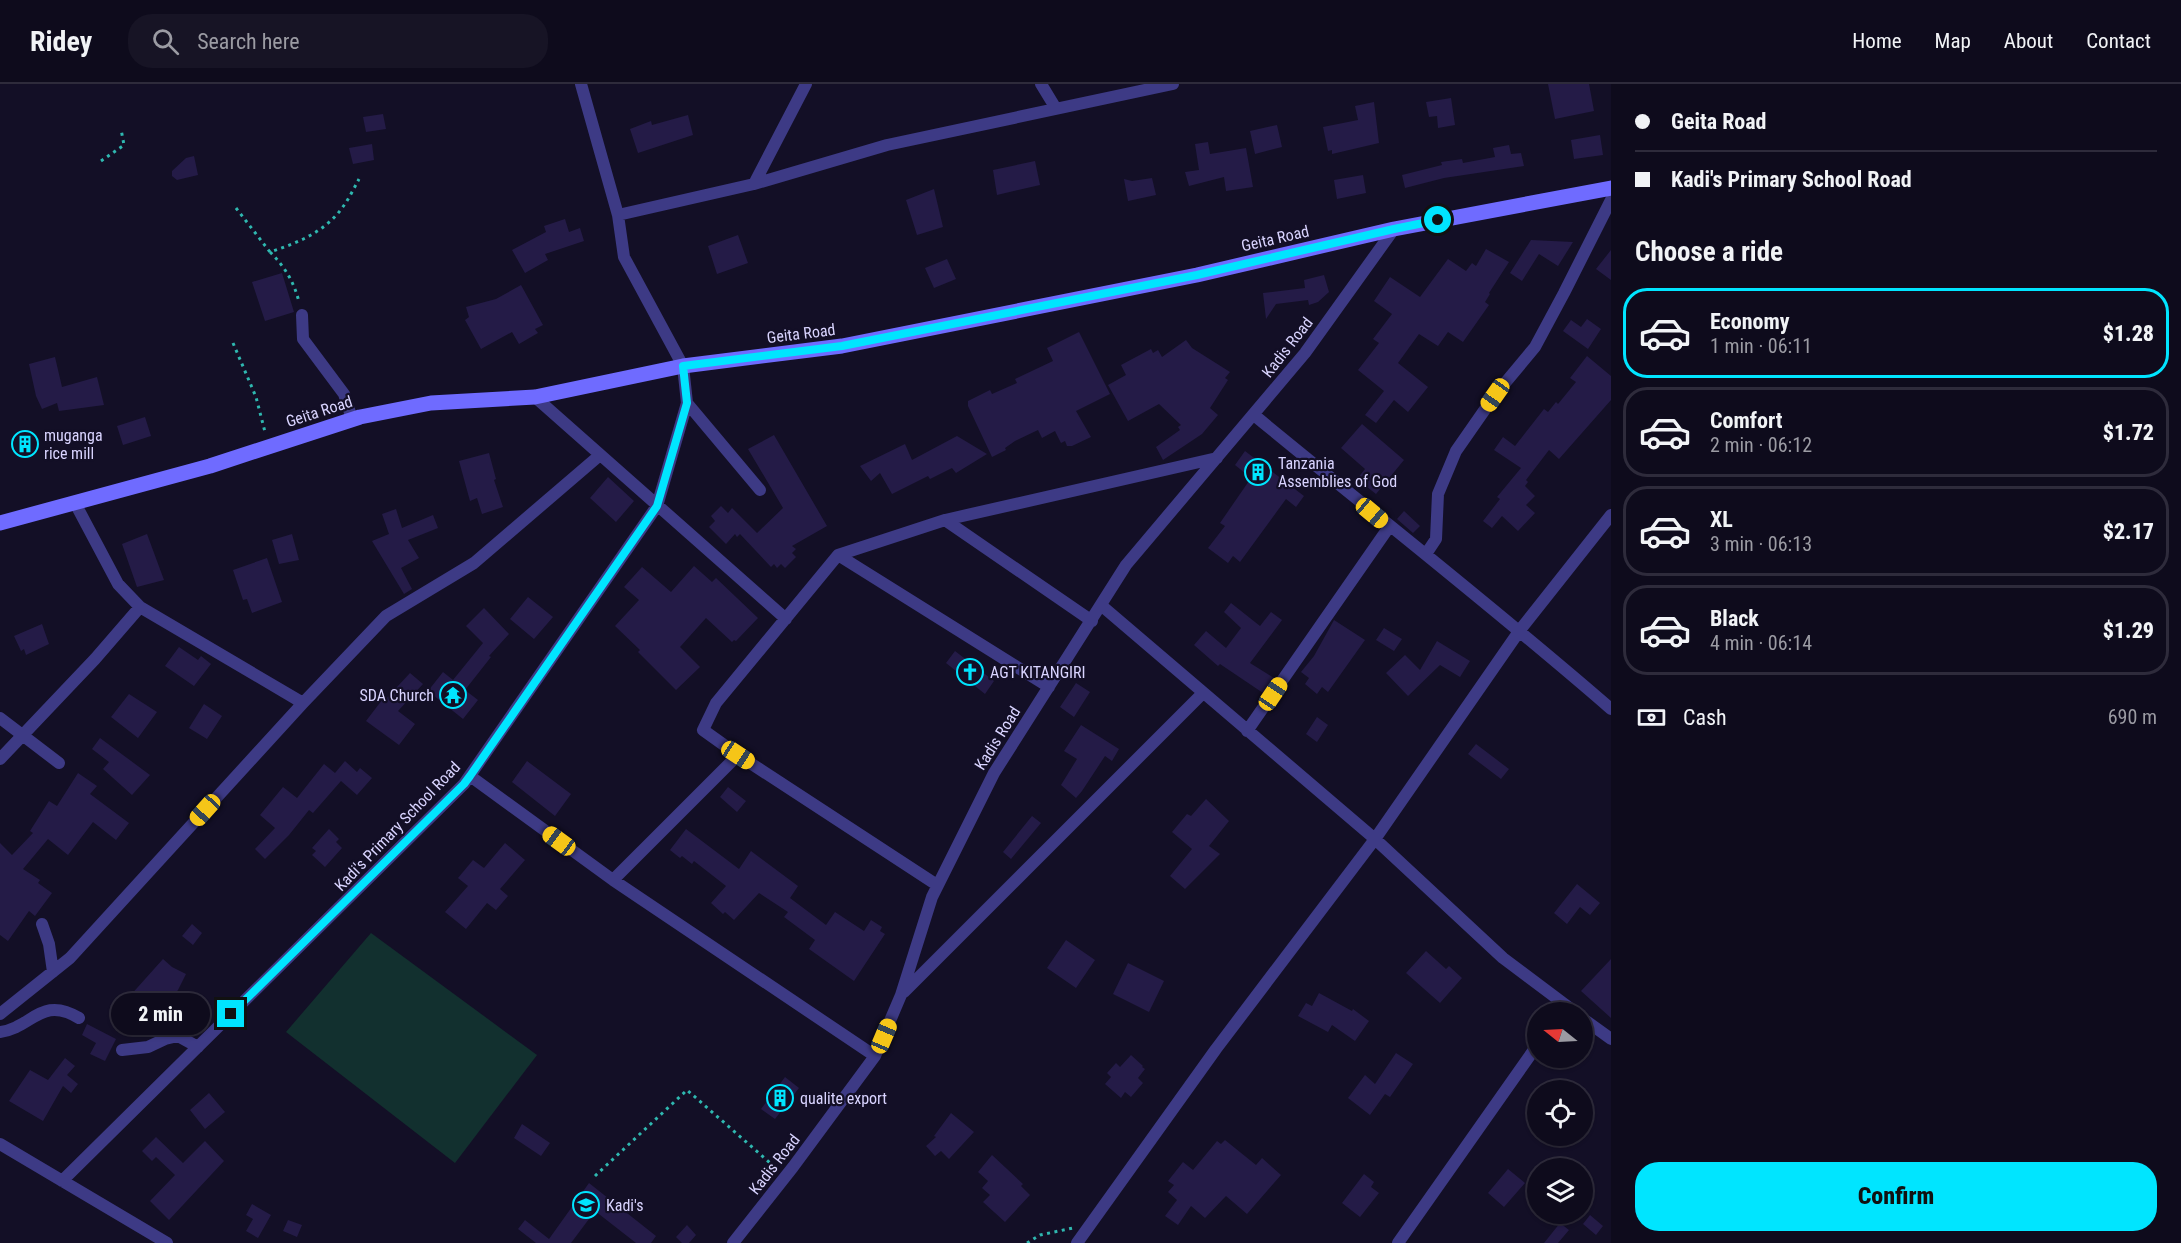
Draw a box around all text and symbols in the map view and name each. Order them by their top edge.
search box [128,14,548,68]
text: Ridey [30,25,92,58]
icon: search [149,25,182,58]
text: Search here [197,29,299,54]
text: Home [1852,29,1902,53]
text: Map [1935,29,1971,53]
text: About [2004,29,2053,53]
text: Contact [2086,29,2151,53]
text: Geita Road [1671,109,1767,134]
text: Kadi's Primary School Road [1671,167,1912,192]
route start [1424,206,1451,233]
street label: Geita Road [1239,221,1311,255]
text: Choose a ride [1635,236,1783,268]
icon: car [1638,306,1692,360]
text: Economy [1710,309,1790,334]
street label: Kadis Road [1258,313,1317,381]
street label: Geita Road [766,320,836,347]
text: $1.28 [2103,321,2154,346]
text: 1 min · 06:11 [1710,334,1812,358]
car [1477,375,1513,415]
street label: Geita Road [283,392,355,431]
icon: car [1638,405,1692,459]
text: Comfort [1710,408,1783,433]
text: $1.72 [2103,420,2154,445]
place label: muganga rice mill [44,426,103,463]
building icon: muganga rice mill [10,429,40,459]
text: 2 min · 06:12 [1710,433,1812,457]
place label: Tanzania Assemblies of God [1278,454,1397,491]
building icon: Tanzania Assemblies of God [1243,457,1273,487]
car [1352,495,1392,531]
icon: car [1638,504,1692,558]
text: XL [1710,507,1733,532]
text: $2.17 [2103,519,2154,544]
text: 3 min · 06:13 [1710,532,1812,556]
icon: car [1638,603,1692,657]
text: Black [1710,606,1759,631]
text: $1.29 [2103,618,2154,643]
text: 4 min · 06:14 [1710,631,1812,655]
church icon: AGT KITANGIRI [955,657,985,687]
place label: AGT KITANGIRI [990,663,1086,682]
car [1255,674,1291,714]
temple icon: SDA Church [438,680,468,710]
place label: SDA Church [359,686,434,705]
icon: cash [1635,701,1668,734]
street label: Kadis Road [971,703,1024,773]
text: Cash [1683,705,1727,730]
text: 690 m [2108,705,2157,729]
car [718,738,758,772]
street label: Kadi's Primary School Road [331,758,464,895]
car [186,791,224,829]
car [539,823,579,859]
callout: 2 min [111,993,210,1035]
route end [217,1000,244,1027]
text: 2 min [138,1002,183,1026]
north arrow [1527,1002,1593,1068]
map controls [1527,1002,1593,1224]
car [869,1016,899,1056]
button: locate [1527,1080,1593,1146]
building icon: qualite export [765,1083,795,1113]
place label: qualite export [800,1089,887,1108]
street label: Kadis Road [745,1130,804,1198]
button: layers [1527,1158,1593,1224]
button: Confirm [1635,1162,2157,1231]
school or university icon: Kadi's [571,1190,601,1220]
place label: Kadi's [606,1196,643,1215]

